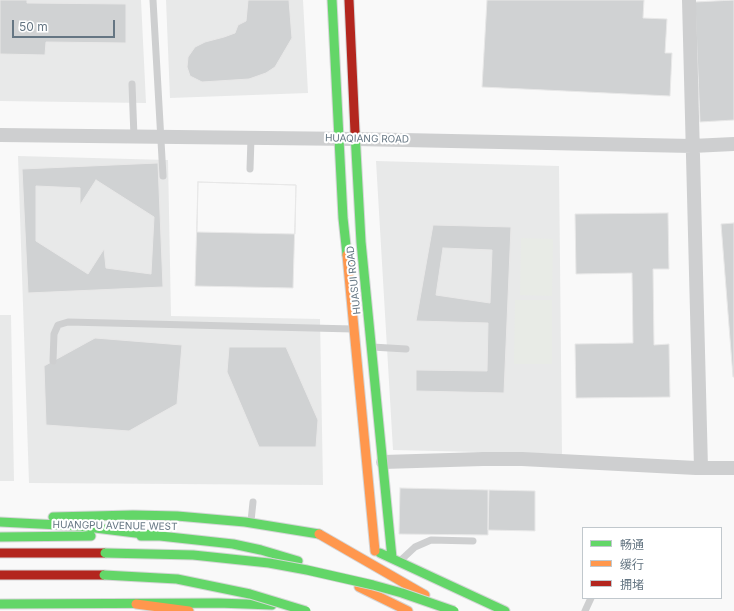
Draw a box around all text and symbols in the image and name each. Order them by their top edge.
scale bar [14,12,117,38]
text: 50 m [19,19,48,34]
street label: HUAQIANG ROAD [325,132,409,146]
street label: HUASUI ROAD [344,245,364,315]
street label: HUANGPU AVENUE WEST [52,519,178,533]
legend [582,527,722,599]
text: 畅通 [620,537,644,552]
text: 缓行 [620,557,644,572]
text: 拥堵 [620,577,644,592]

